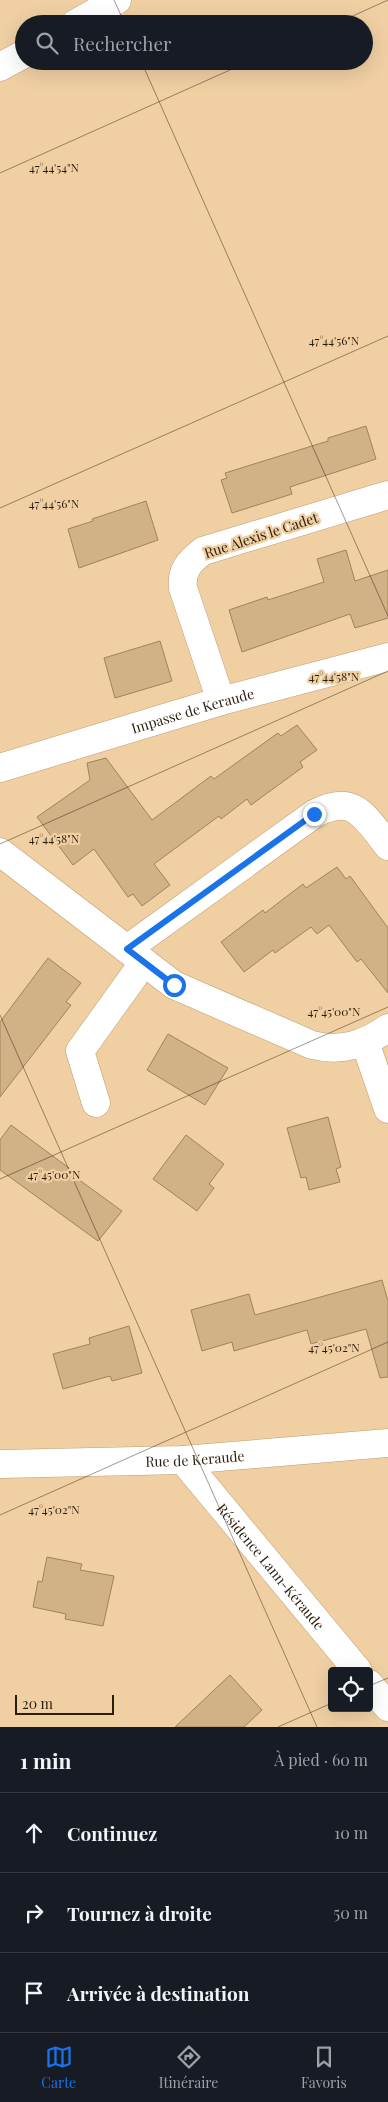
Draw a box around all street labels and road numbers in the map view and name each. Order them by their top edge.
street label: Rue Alexis le Cadet [202,507,321,562]
street label: Impasse de Keraude [129,683,256,737]
street label: Rue de Keraude [145,1445,245,1470]
street label: Résidence Lann-Kéraude [213,1499,329,1634]

